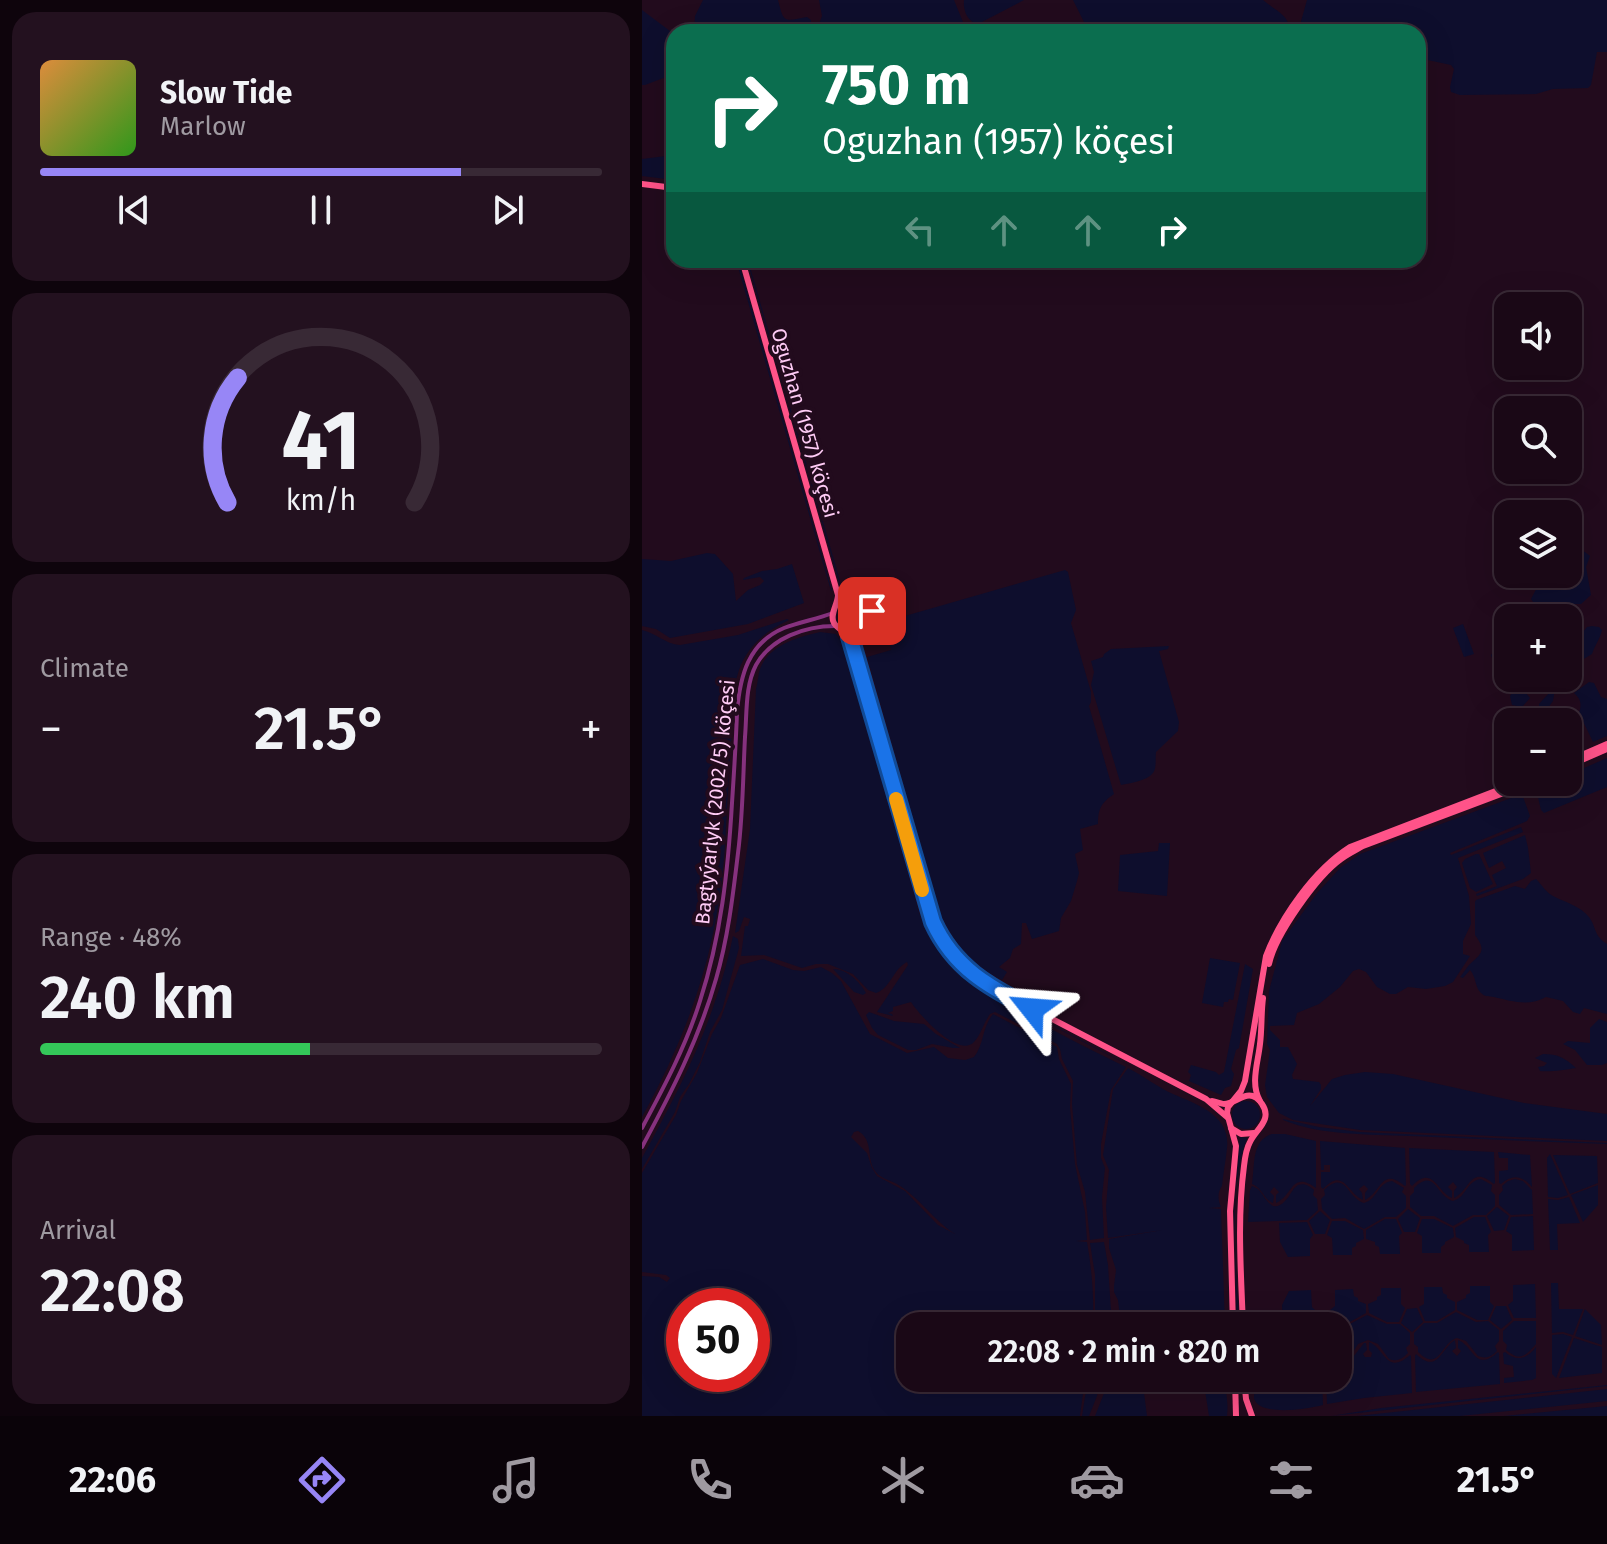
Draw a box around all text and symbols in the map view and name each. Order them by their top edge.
text: 750 m [822,52,971,119]
icon: right [690,56,794,160]
text: Slow Tide [160,75,292,111]
text: Marlow [160,111,246,142]
text: Oguzhan (1957) köçesi [822,120,1175,164]
icon: previous [112,188,156,232]
icon: pause [299,188,343,232]
icon: next [486,188,530,232]
icon: left [898,208,942,252]
icon: ahead [982,208,1026,252]
icon: ahead [1066,208,1110,252]
icon: right [1150,208,1194,252]
map controls [1494,292,1582,796]
button: sound [1494,292,1582,380]
street label: Oguzhan (1957) köçesi [765,325,844,521]
text: 41 [281,391,361,491]
button: search [1494,396,1582,484]
text: km/h [286,483,356,518]
button: layers [1494,500,1582,588]
pin [838,577,906,645]
icon: arrive [850,589,894,633]
button: + [1494,604,1582,692]
text: Climate [40,653,129,684]
street label: Bagtyýarlyk (2002/5) köçesi [690,678,741,926]
text: 21.5° [254,693,388,765]
text: − [40,703,62,756]
text: + [580,703,602,756]
button: − [1494,708,1582,796]
text: Range · 48% [40,922,182,953]
text: 240 km [40,962,235,1034]
position arrow [990,967,1074,1051]
text: Arrival [40,1215,116,1246]
text: 22:08 [40,1255,185,1327]
speed limit sign: 50 [666,1288,770,1392]
text: 22:08 · 2 min · 820 m [988,1334,1260,1370]
icon: directions [294,1452,350,1508]
icon: music [488,1452,544,1508]
icon: phone [682,1452,738,1508]
icon: climate [875,1452,931,1508]
icon: car [1069,1452,1125,1508]
icon: filters [1263,1452,1319,1508]
text: 22:06 [69,1458,156,1502]
text: 21.5° [1457,1458,1538,1502]

